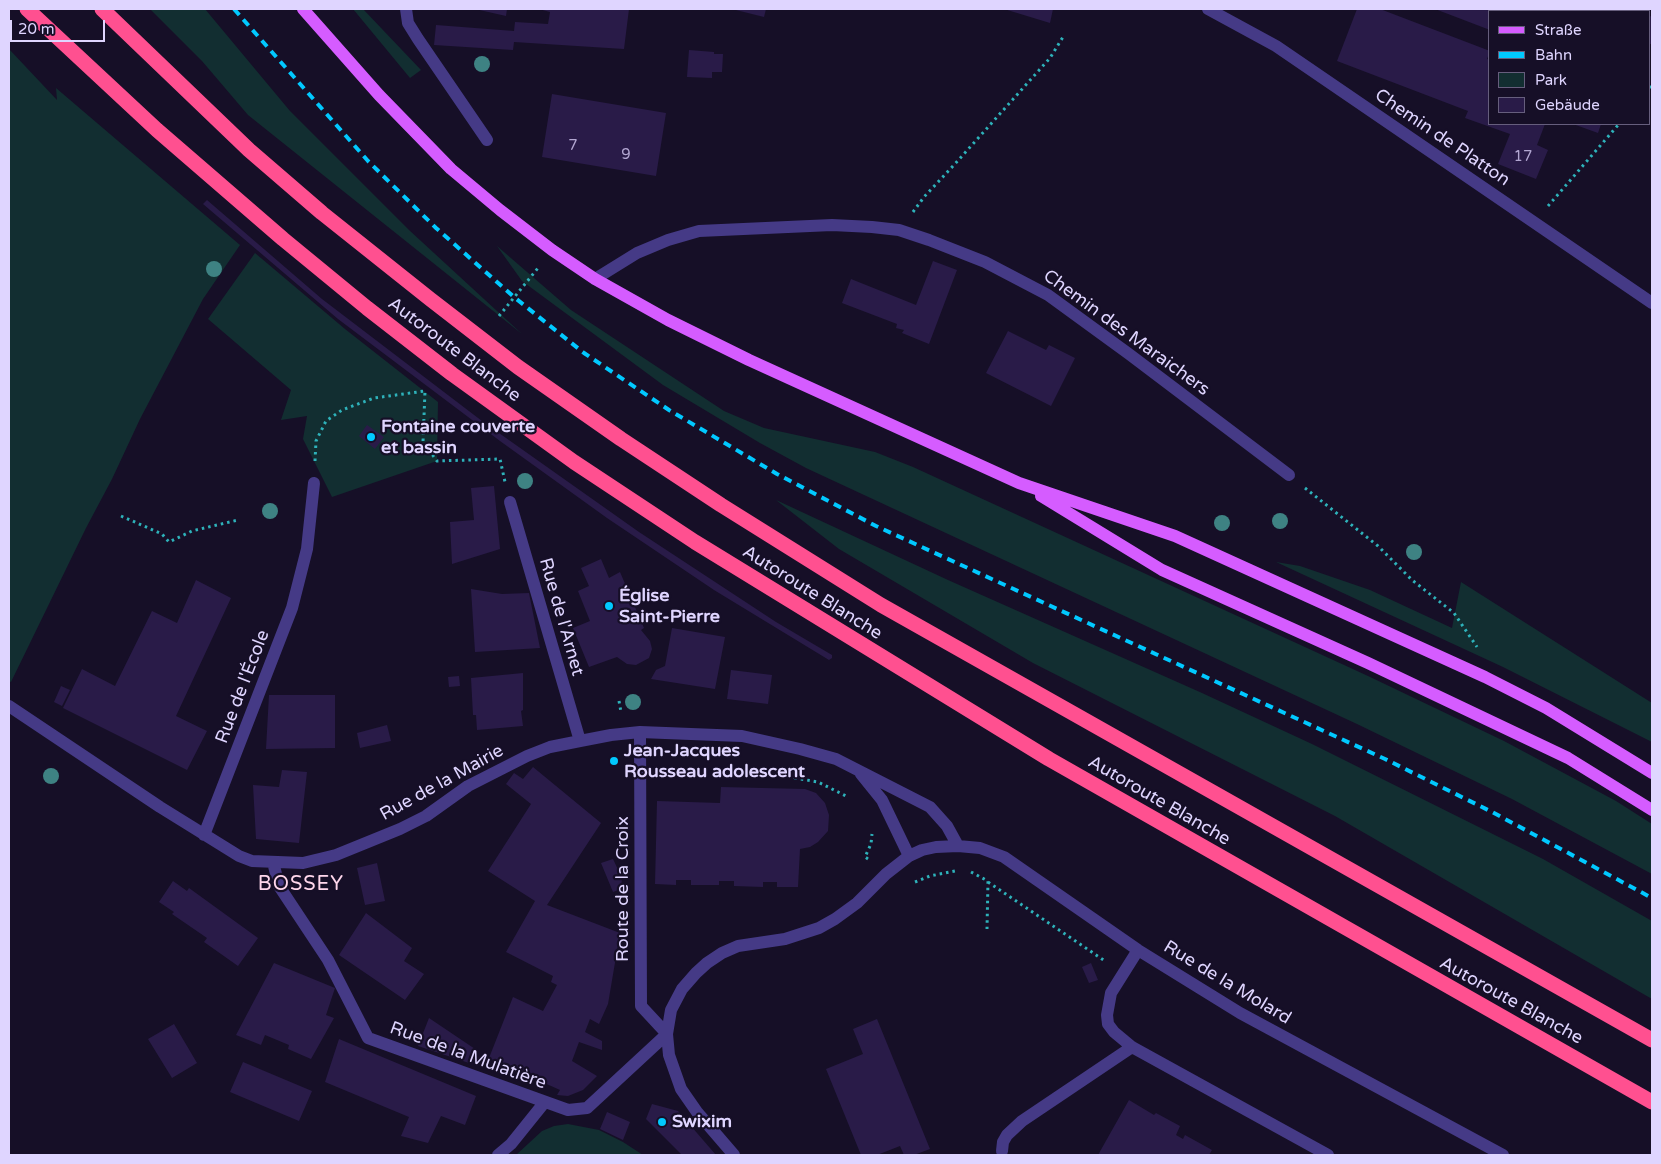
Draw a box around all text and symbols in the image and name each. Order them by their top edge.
scale bar [12,10,108,42]
legend [1488,10,1651,125]
text: 20 m [18,20,55,38]
text: Straße [1535,21,1581,39]
text: Bahn [1535,46,1572,64]
text: Park [1535,71,1567,89]
street label: Chemin de Platton [1370,85,1514,191]
text: Gebäude [1535,96,1600,114]
house number: 7 [568,137,578,155]
house number: 9 [621,146,631,164]
house number: 17 [1514,148,1532,166]
street label: Chemin des Maraichers [1039,265,1213,401]
street label: Autoroute Blanche [383,293,525,407]
place label: Fontaine couverte et bassin [381,416,535,458]
marker: Fontaine couverte et bassin [365,431,377,443]
street label: Autoroute Blanche [738,541,886,645]
street label: Rue de l'Arnet [534,556,588,678]
place label: Église Saint-Pierre [619,585,720,628]
marker: Église Saint-Pierre [603,600,615,612]
street label: Rue de l'École [211,627,275,747]
street label: Rue de la Mairie [377,740,507,826]
place label: Jean-Jacques Rousseau adolescent [624,740,805,782]
street label: Autoroute Blanche [1084,751,1234,851]
marker: Jean-Jacques Rousseau adolescent [608,755,620,767]
street label: Route de la Croix [612,816,634,962]
district label: BOSSEY [257,873,345,897]
street label: Rue de la Molard [1159,936,1295,1030]
street label: Autoroute Blanche [1436,953,1586,1049]
street label: Rue de la Mulatière [387,1018,549,1094]
place label: Swixim [672,1111,732,1133]
marker: Swixim [656,1116,668,1128]

